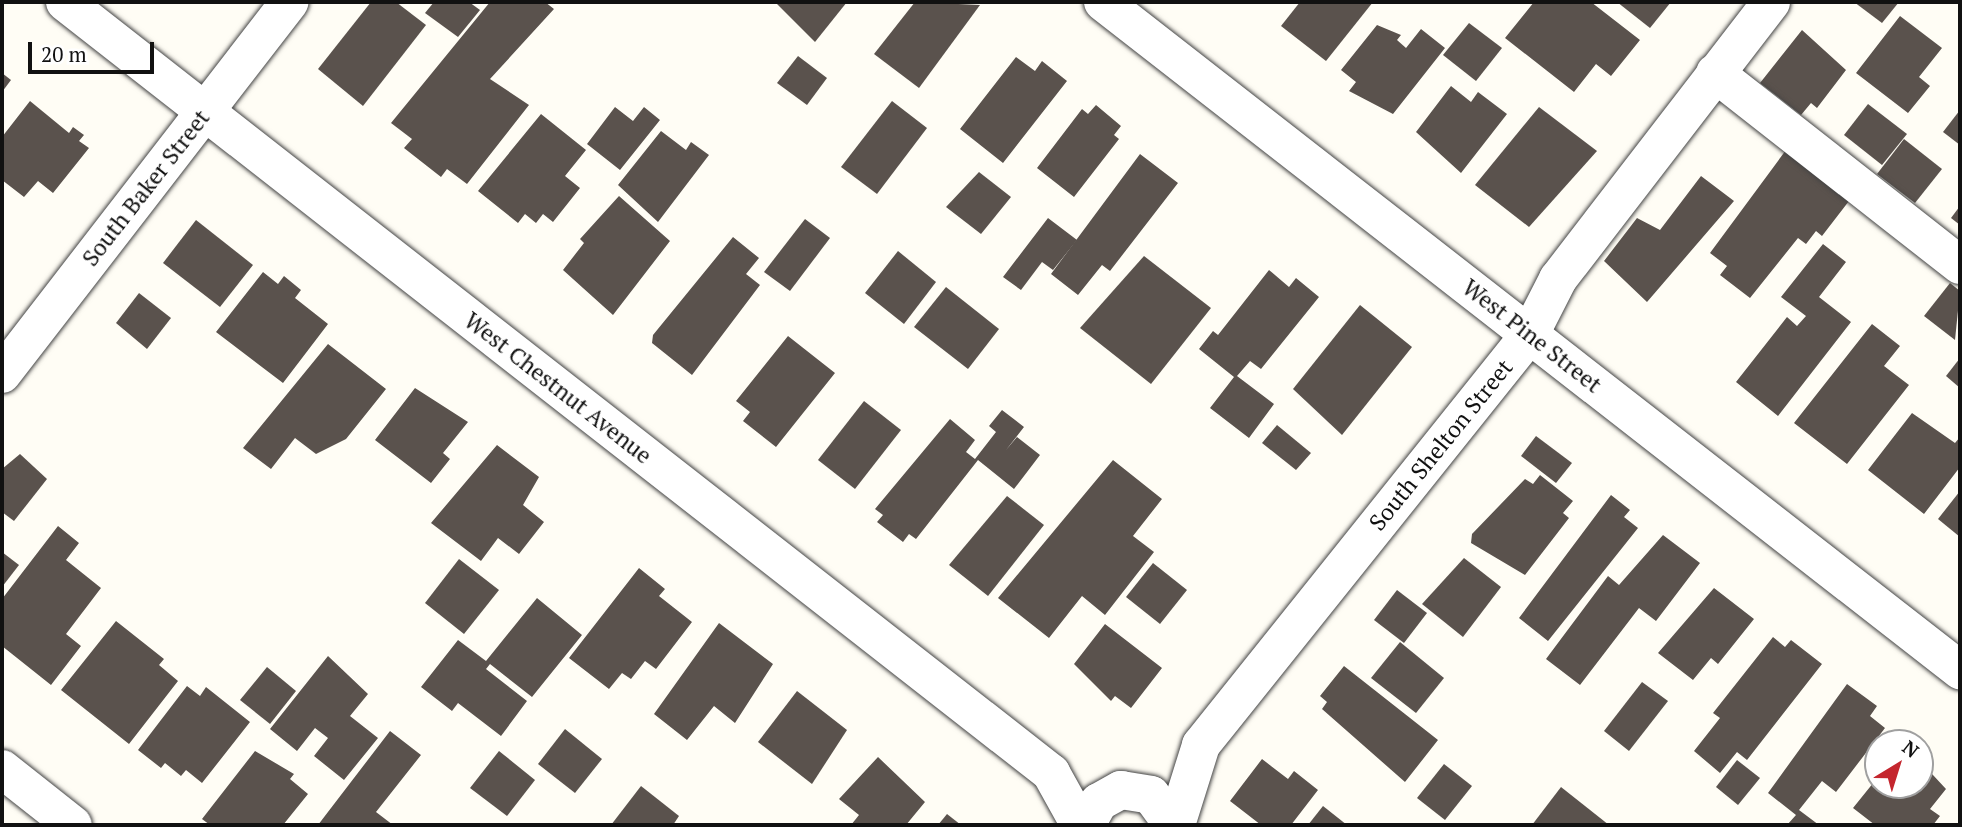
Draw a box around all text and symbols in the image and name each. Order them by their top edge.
scale bar [32,28,158,72]
text: 20 m [41,40,87,68]
street label: South Baker Street [76,104,216,272]
street label: West Pine Street [1457,273,1607,399]
street label: West Chestnut Avenue [459,306,657,470]
street label: South Shelton Street [1364,354,1518,536]
north arrow [1864,729,1934,799]
text: N [1898,734,1924,763]

